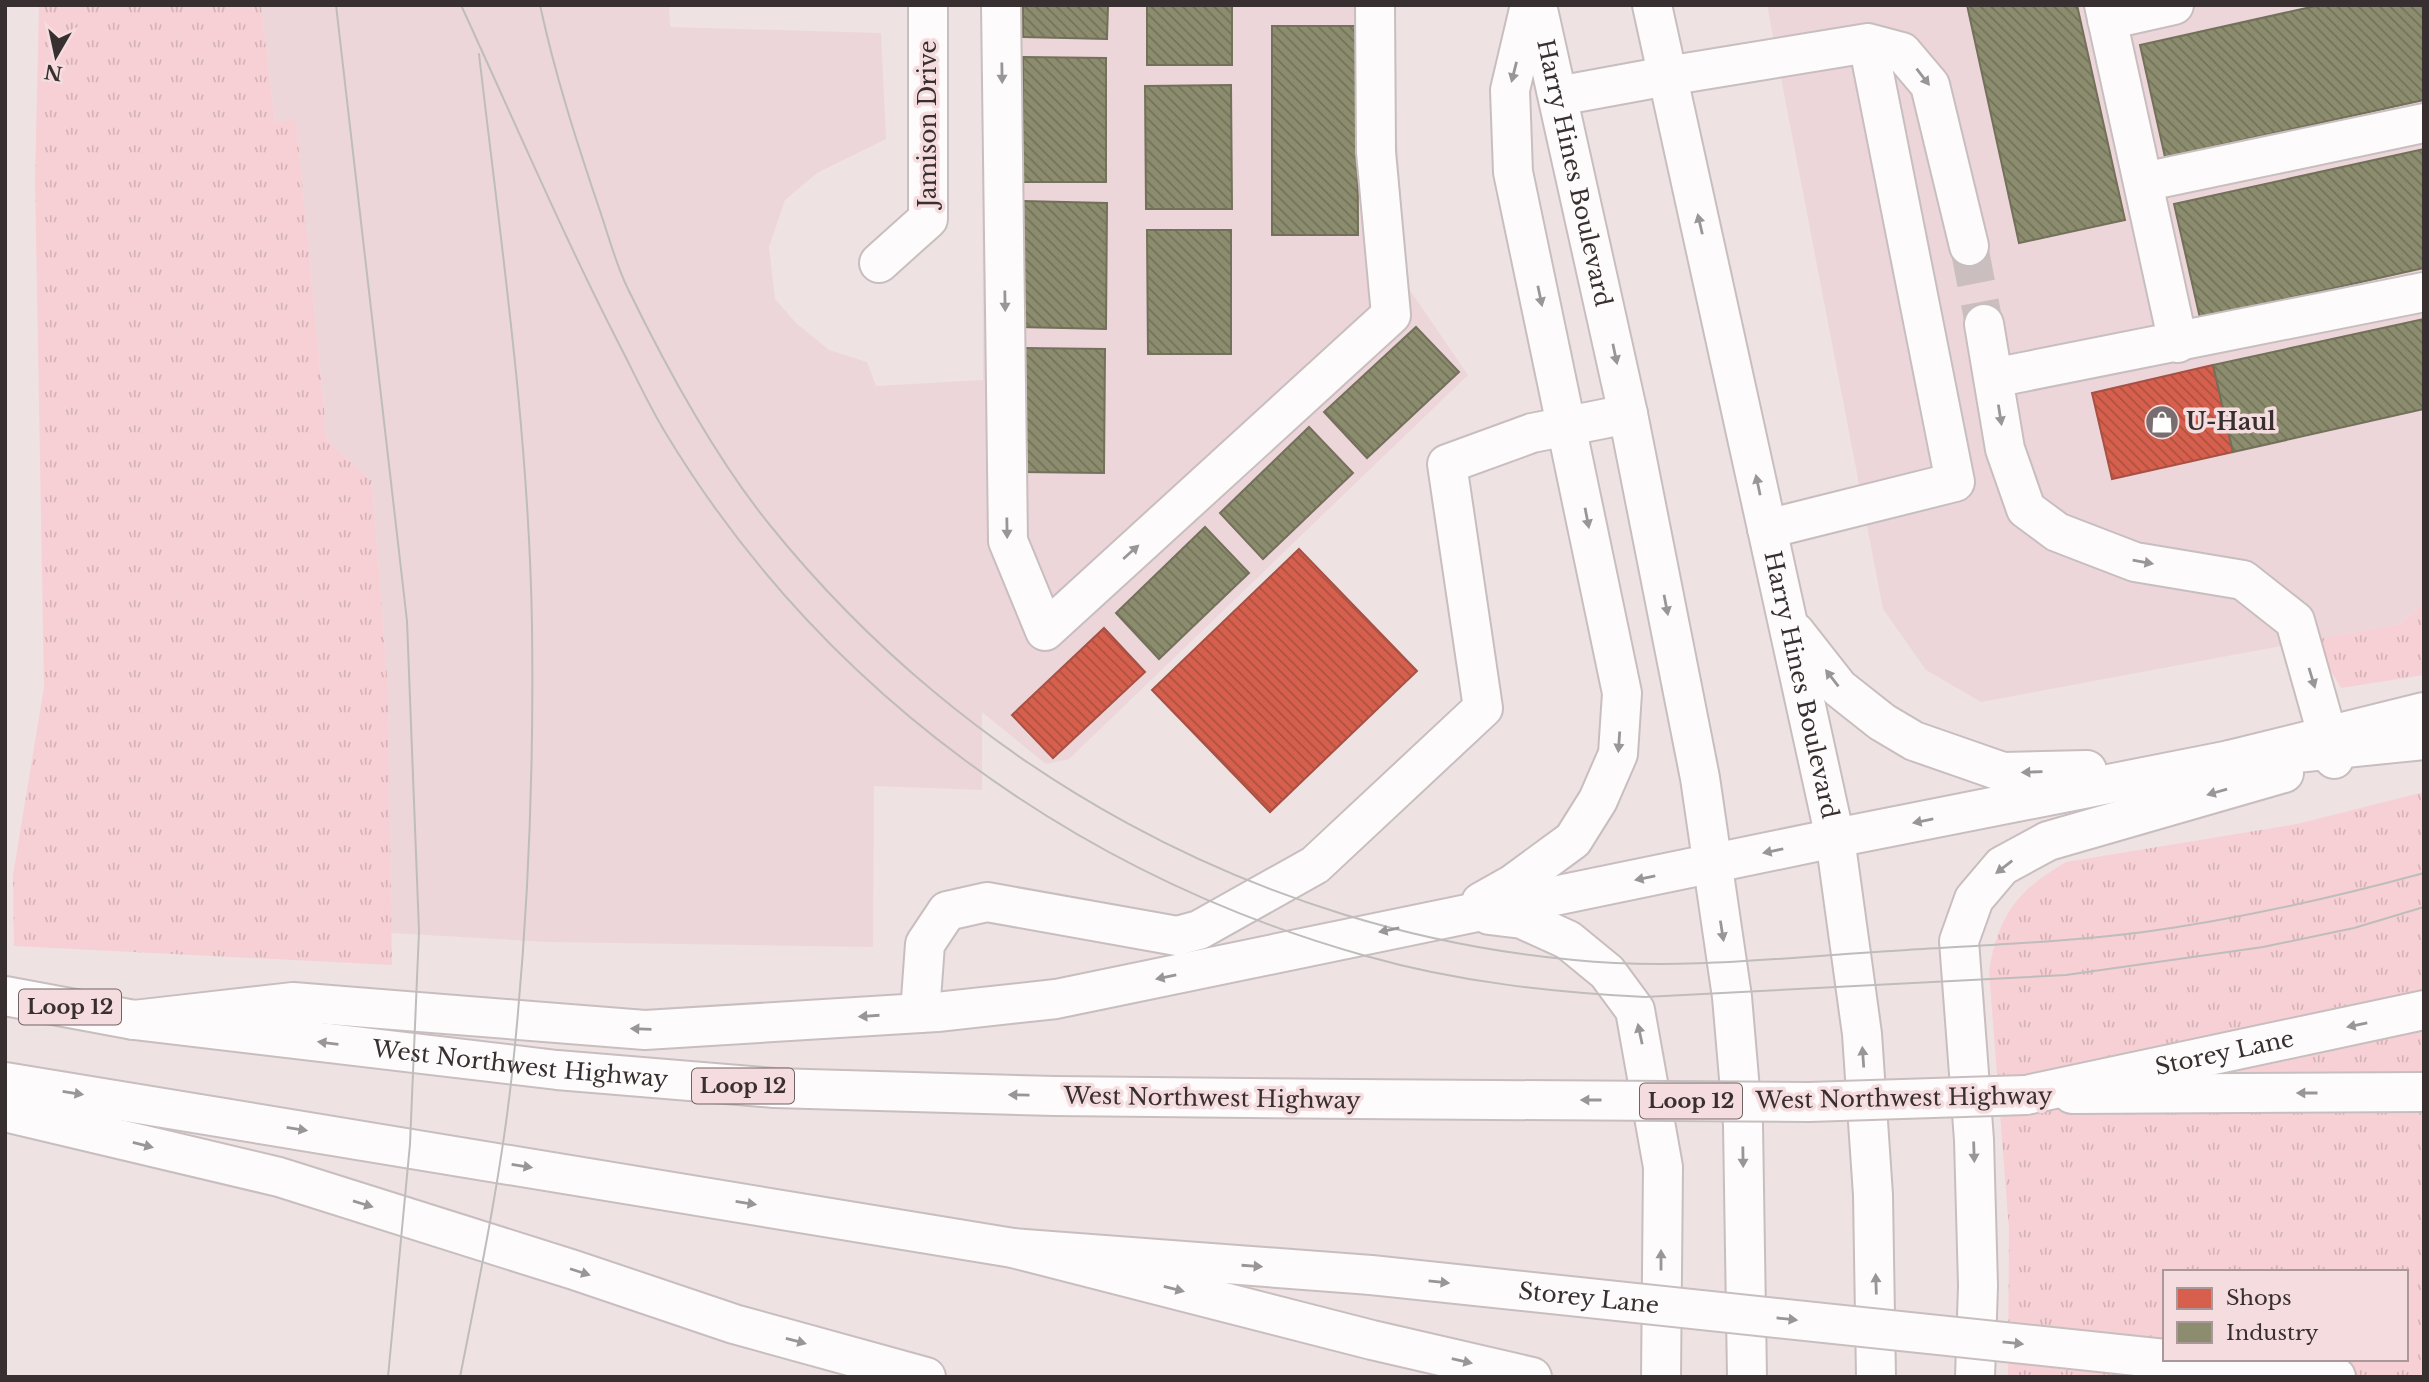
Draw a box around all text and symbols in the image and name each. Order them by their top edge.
north arrow [21,21,91,91]
street label: Harry Hines Boulevard [1531,37,1618,309]
street label: Jamison Drive [914,40,942,211]
text: N [43,60,64,85]
one-way arrow [1508,61,1519,83]
one-way arrow [996,63,1008,85]
one-way arrow [1915,68,1930,86]
one-way arrow [1694,213,1705,235]
one-way arrow [1535,285,1546,307]
one-way arrow [999,290,1011,312]
one-way arrow [1609,343,1620,365]
shop icon: U-Haul [2143,403,2181,441]
one-way arrow [1995,404,2006,426]
place label: U-Haul [2186,408,2276,436]
one-way arrow [1752,474,1763,496]
one-way arrow [1581,507,1592,529]
one-way arrow [1002,518,1013,540]
one-way arrow [1122,544,1140,560]
street label: Harry Hines Boulevard [1758,548,1844,821]
one-way arrow [2132,557,2154,568]
one-way arrow [1660,594,1671,616]
one-way arrow [2307,668,2317,689]
one-way arrow [1825,669,1839,687]
one-way arrow [1613,731,1624,753]
one-way arrow [2020,766,2042,777]
one-way arrow [2207,788,2228,798]
one-way arrow [1912,815,1934,826]
one-way arrow [1762,845,1784,856]
one-way arrow [1996,860,2014,875]
one-way arrow [1634,872,1656,883]
one-way arrow [1717,920,1728,942]
one-way arrow [1378,925,1400,936]
one-way arrow [1155,971,1177,982]
road number: Loop 12 [19,990,121,1024]
one-way arrow [857,1011,879,1022]
one-way arrow [2346,1019,2368,1030]
one-way arrow [1634,1023,1645,1045]
one-way arrow [630,1024,652,1035]
street label: Storey Lane [2153,1024,2297,1081]
street label: West Northwest Highway [370,1034,670,1093]
one-way arrow [317,1038,339,1049]
one-way arrow [1857,1046,1868,1068]
road number: Loop 12 [692,1068,794,1104]
street label: West Northwest Highway [1062,1081,1361,1115]
street label: West Northwest Highway [1754,1081,2053,1115]
road number: Loop 12 [1640,1084,1742,1118]
one-way arrow [62,1087,84,1098]
one-way arrow [2295,1087,2317,1099]
one-way arrow [1007,1090,1029,1101]
one-way arrow [1579,1095,1601,1106]
one-way arrow [286,1124,308,1135]
one-way arrow [132,1140,154,1151]
one-way arrow [1969,1142,1980,1164]
one-way arrow [1737,1146,1749,1168]
one-way arrow [511,1161,533,1172]
one-way arrow [735,1198,757,1209]
one-way arrow [352,1199,373,1209]
one-way arrow [1655,1248,1667,1270]
one-way arrow [1241,1261,1263,1272]
one-way arrow [569,1267,590,1278]
legend [2163,1270,2408,1361]
one-way arrow [1870,1273,1881,1295]
one-way arrow [1428,1277,1450,1288]
street label: Storey Lane [1517,1277,1660,1319]
one-way arrow [1163,1284,1185,1295]
text: Shops [2226,1285,2292,1311]
one-way arrow [1776,1313,1798,1324]
text: Industry [2226,1320,2319,1346]
one-way arrow [786,1336,808,1347]
one-way arrow [2002,1337,2024,1348]
one-way arrow [1451,1356,1473,1367]

